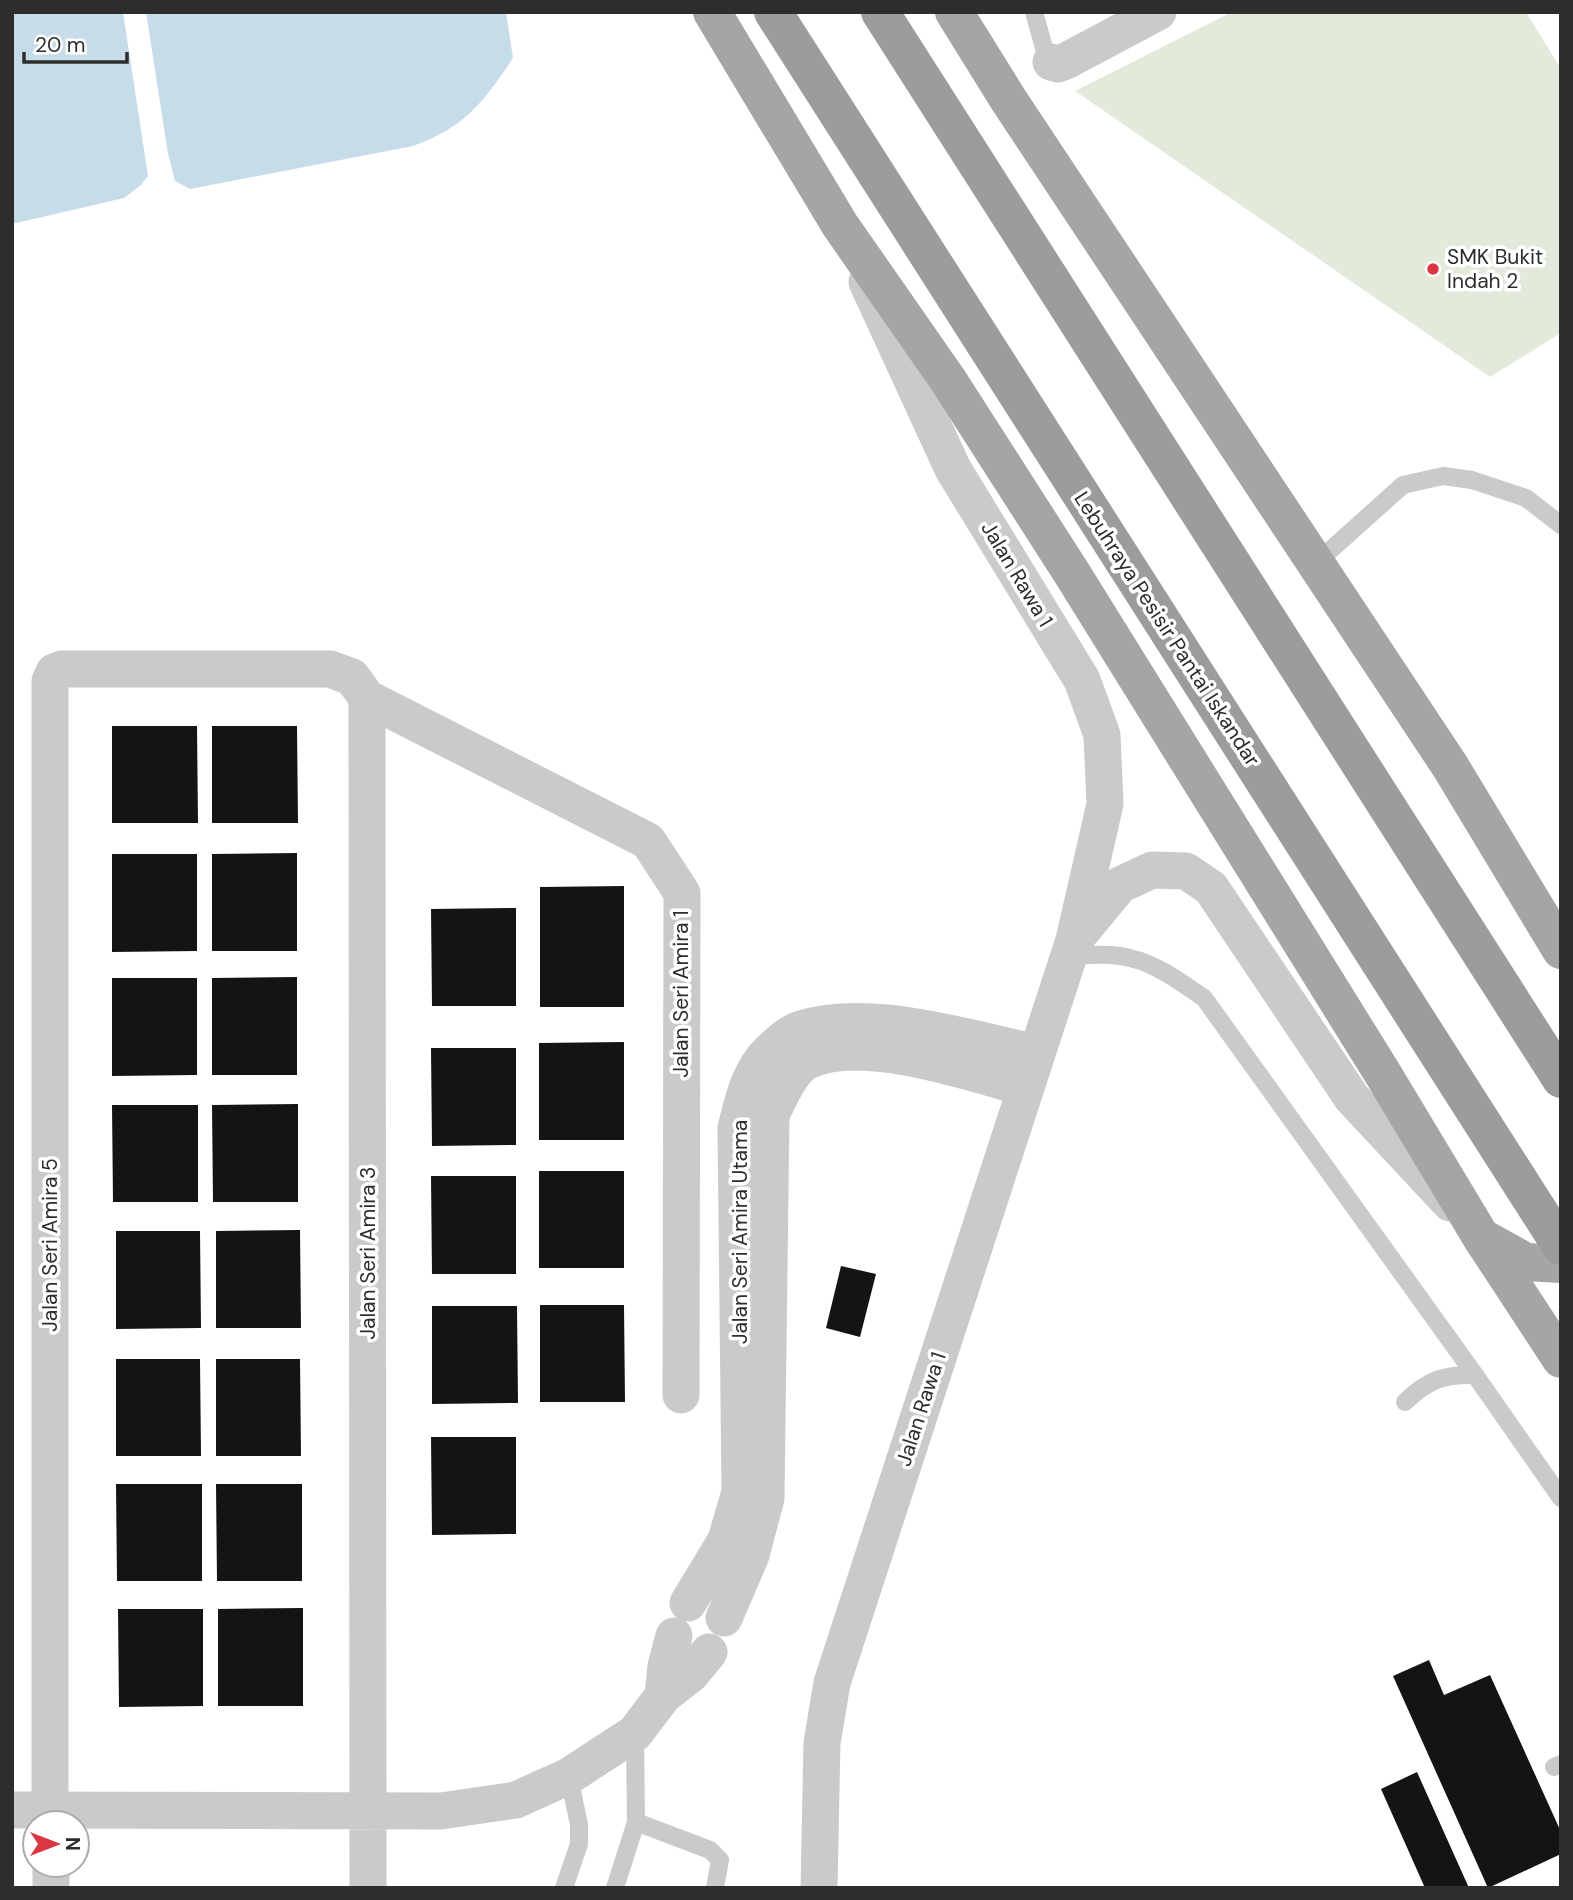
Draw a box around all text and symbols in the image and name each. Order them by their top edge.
scale bar [24,21,128,65]
text: 20 m [35,31,86,59]
place label: SMK Bukit Indah 2 [1447,243,1543,295]
marker: SMK Bukit Indah 2 [1425,261,1441,277]
street label: Lebuhraya Pesisir Pantai Iskandar [1068,486,1267,772]
street label: Jalan Rawa 1 [975,516,1059,632]
street label: Jalan Seri Amira 1 [667,910,695,1078]
street label: Jalan Seri Amira Utama [726,1120,754,1344]
street label: Jalan Seri Amira 5 [36,1158,64,1332]
street label: Jalan Seri Amira 3 [354,1166,382,1340]
street label: Jalan Rawa 1 [889,1348,953,1470]
north arrow [21,1809,91,1879]
text: N [60,1837,85,1851]

